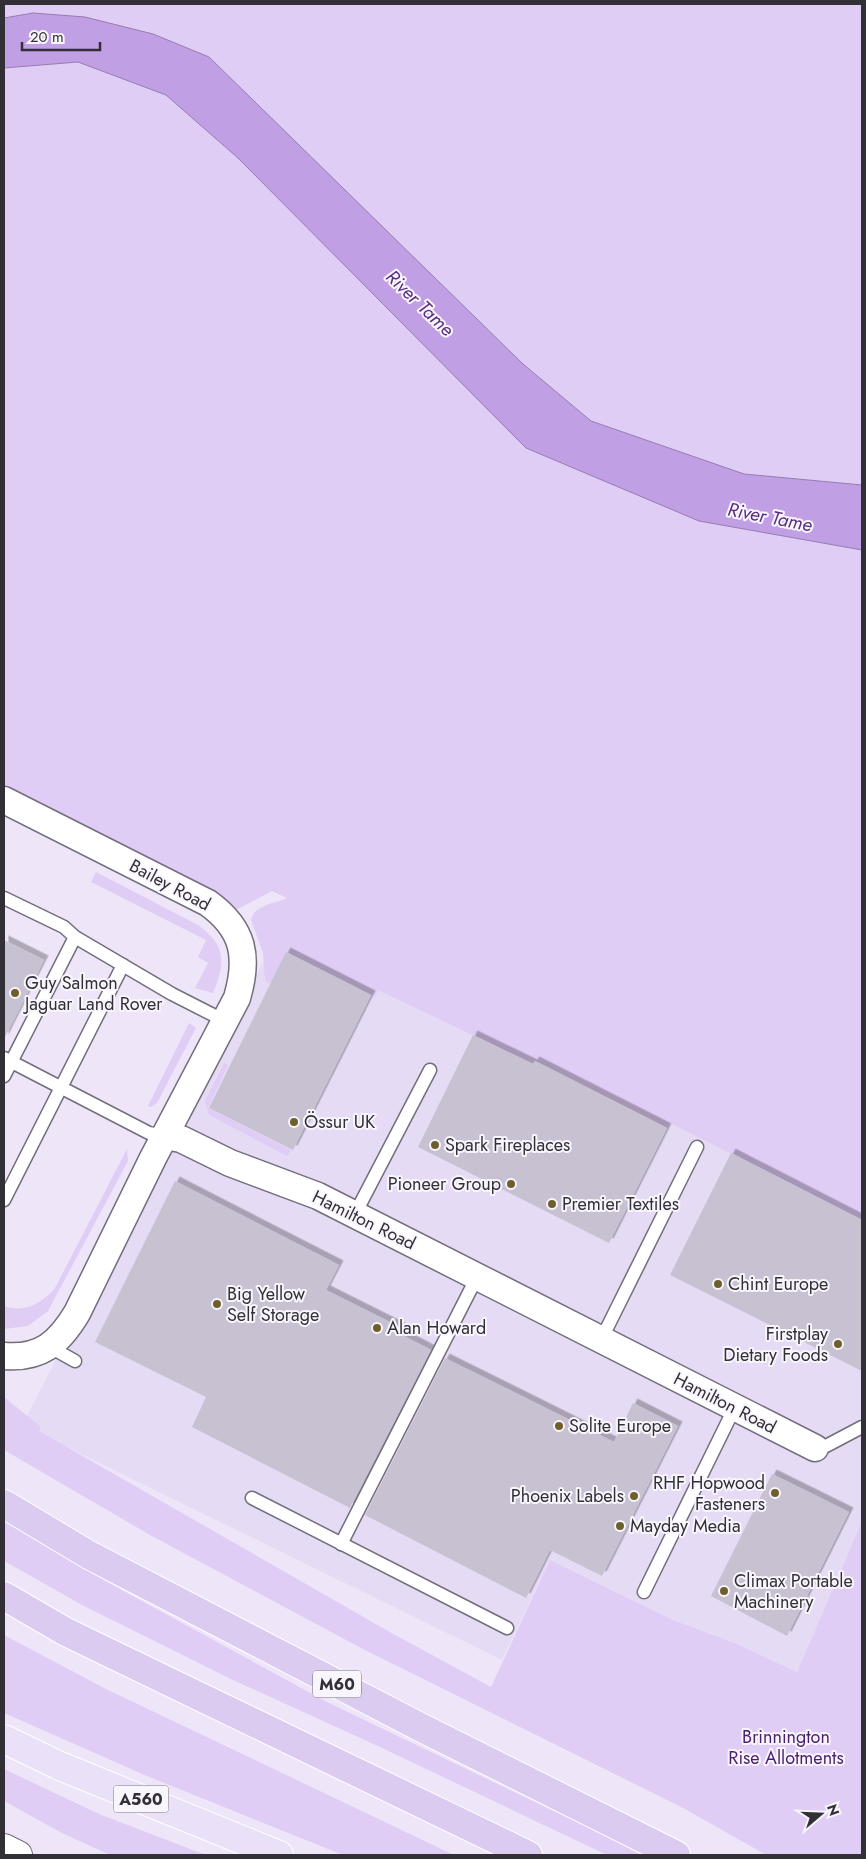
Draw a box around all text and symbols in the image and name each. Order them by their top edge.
scale bar [22,20,100,52]
text: 20 m [30,26,64,48]
water label: River Tame [380,264,460,343]
water label: River Tame [725,496,815,539]
street label: Bailey Road [125,853,215,917]
place label: Guy Salmon Jaguar Land Rover [23,970,163,1017]
marker: Guy Salmon Jaguar Land Rover [9,987,21,999]
place label: Össur UK [304,1109,376,1135]
marker: Össur UK [288,1116,300,1128]
place label: Spark Fireplaces [445,1132,570,1158]
marker: Spark Fireplaces [429,1139,441,1151]
place label: Pioneer Group [388,1171,501,1197]
marker: Pioneer Group [505,1178,517,1190]
street label: Hamilton Road [308,1184,420,1256]
place label: Premier Textiles [562,1191,679,1217]
marker: Premier Textiles [546,1198,558,1210]
place label: Chint Europe [728,1271,828,1297]
marker: Chint Europe [712,1278,724,1290]
place label: Big Yellow Self Storage [227,1281,319,1328]
marker: Big Yellow Self Storage [211,1298,223,1310]
place label: Alan Howard [387,1315,486,1341]
place label: Firstplay Dietary Foods [723,1321,828,1368]
marker: Alan Howard [371,1322,383,1334]
marker: Firstplay Dietary Foods [832,1338,844,1350]
street label: Hamilton Road [669,1366,781,1440]
place label: Solite Europe [569,1413,671,1439]
marker: Solite Europe [553,1420,565,1432]
place label: RHF Hopwood Fasteners [653,1470,765,1517]
place label: Phoenix Labels [511,1483,624,1509]
marker: RHF Hopwood Fasteners [769,1487,781,1499]
marker: Phoenix Labels [628,1490,640,1502]
place label: Mayday Media [630,1513,741,1539]
marker: Mayday Media [614,1520,626,1532]
place label: Climax Portable Machinery [734,1568,853,1615]
marker: Climax Portable Machinery [718,1585,730,1597]
road number: M60 [313,1670,361,1698]
park label: Brinnington Rise Allotments [728,1724,844,1771]
road number: A560 [114,1786,168,1812]
north arrow [796,1789,846,1839]
text: N [822,1801,845,1818]

